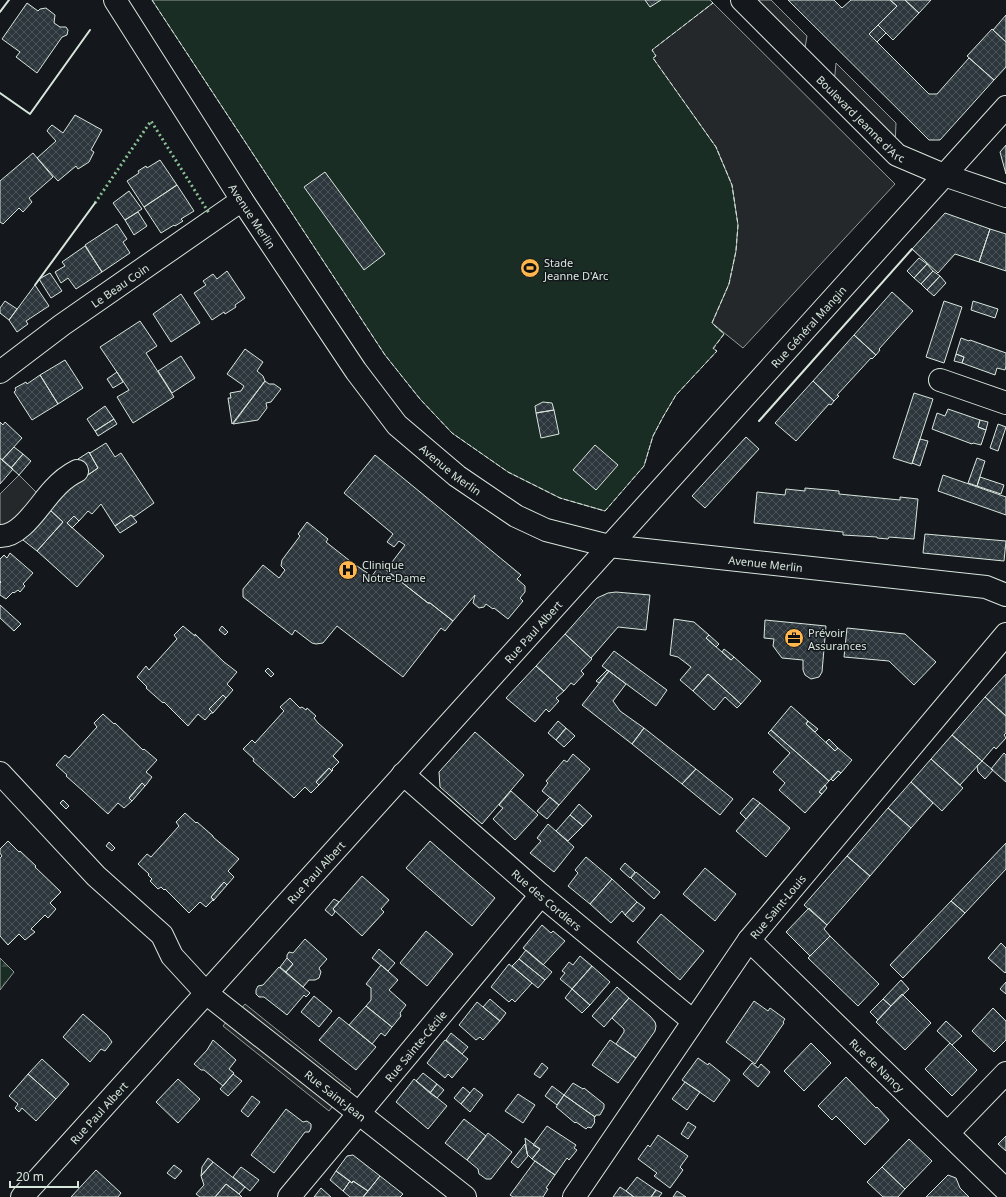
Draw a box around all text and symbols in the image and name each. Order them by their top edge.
street label: Boulevard Jeanne d'Arc [814,72,907,165]
street label: Avenue Merlin [226,181,280,251]
place label: Stade Jeanne D'Arc [543,255,608,283]
sports icon: Stade Jeanne D'Arc [519,257,541,279]
street label: Le Beau Coin [88,260,152,310]
street label: Rue Général Mangin [767,282,849,371]
street label: Avenue Merlin [417,440,485,498]
street label: Avenue Merlin [728,552,804,575]
place label: Clinique Notre-Dame [362,557,426,585]
hospital icon: Clinique Notre-Dame [337,559,359,581]
street label: Rue Paul Albert [500,597,565,666]
place label: Prévoir Assurances [808,625,866,653]
office icon: Prévoir Assurances [783,627,805,649]
street label: Rue Paul Albert [283,837,348,906]
street label: Rue des Cordiers [509,865,585,933]
street label: Rue Saint-Louis [746,871,809,942]
street label: Rue Sainte-Cécile [381,1007,449,1085]
street label: Rue de Nancy [847,1035,908,1095]
street label: Rue Saint-Jean [302,1066,370,1124]
street label: Rue Paul Albert [66,1078,131,1147]
scale bar [10,1163,78,1189]
text: 20 m [16,1168,44,1185]

